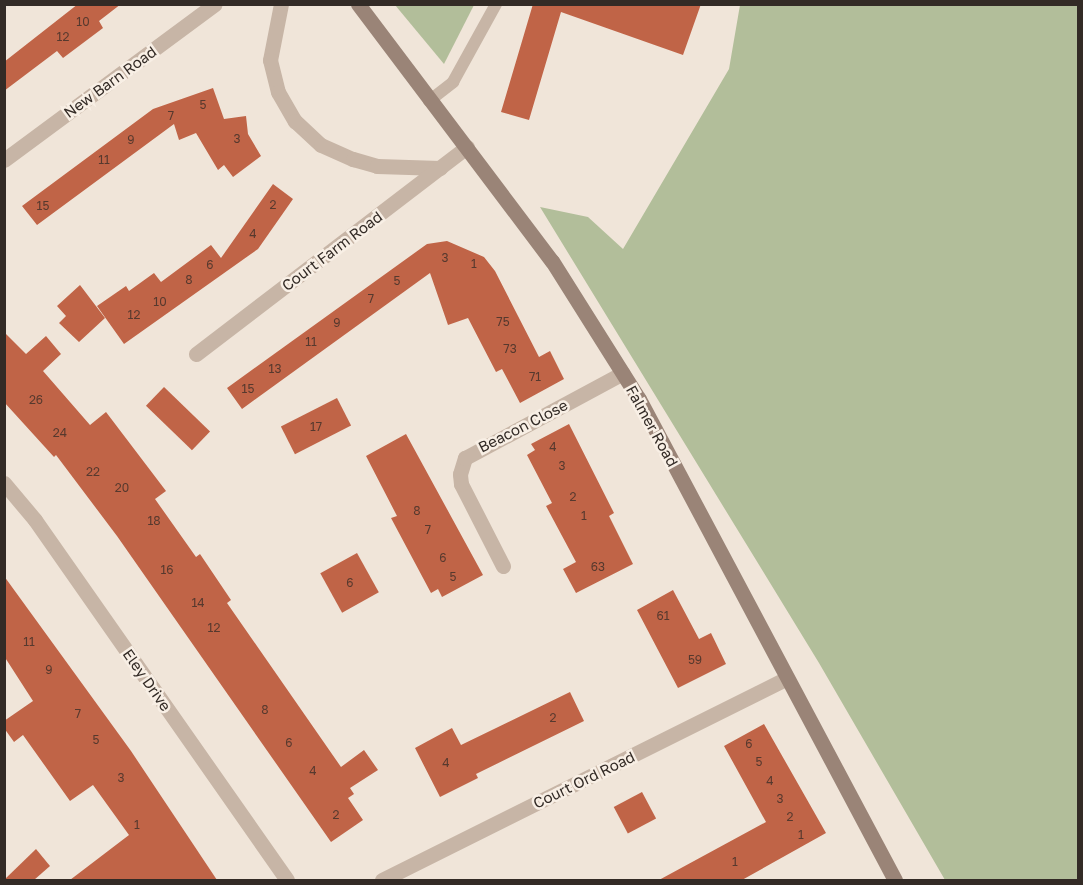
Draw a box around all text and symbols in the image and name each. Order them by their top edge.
house number: 10 [76,15,90,29]
house number: 12 [57,30,69,44]
street label: New Barn Road [60,42,160,122]
house number: 5 [200,98,206,112]
house number: 7 [168,109,174,123]
house number: 3 [233,132,241,146]
house number: 9 [127,133,135,147]
house number: 11 [98,153,110,167]
house number: 2 [270,198,276,212]
house number: 15 [37,199,49,213]
street label: Court Farm Road [278,207,386,295]
house number: 4 [249,227,257,241]
house number: 3 [441,251,449,265]
house number: 1 [471,257,477,271]
house number: 6 [206,258,214,272]
house number: 8 [185,273,193,287]
house number: 5 [394,274,400,288]
house number: 7 [368,292,374,306]
house number: 10 [153,295,167,309]
house number: 12 [128,308,140,322]
house number: 75 [496,315,510,329]
house number: 9 [333,316,341,330]
house number: 11 [305,335,317,349]
house number: 73 [503,342,517,356]
house number: 13 [269,362,281,376]
house number: 71 [529,370,541,384]
house number: 15 [242,382,254,396]
street label: Falmer Road [622,382,682,470]
house number: 26 [29,393,43,407]
street label: Beacon Close [475,396,571,456]
house number: 17 [310,420,322,434]
house number: 24 [53,426,67,440]
house number: 4 [549,440,557,454]
house number: 3 [558,459,566,473]
house number: 22 [86,465,100,479]
house number: 20 [115,481,129,495]
house number: 2 [570,490,576,504]
house number: 8 [413,504,421,518]
house number: 1 [581,509,587,523]
house number: 18 [147,514,161,528]
house number: 7 [425,523,431,537]
house number: 6 [439,551,447,565]
house number: 63 [591,560,605,574]
house number: 16 [160,563,174,577]
house number: 5 [450,570,456,584]
house number: 6 [346,576,354,590]
house number: 14 [191,596,205,610]
house number: 61 [656,609,670,623]
house number: 12 [208,621,220,635]
house number: 11 [23,635,35,649]
street label: Eley Drive [119,646,175,714]
house number: 59 [688,653,702,667]
house number: 9 [45,663,53,677]
house number: 8 [261,703,269,717]
house number: 7 [75,707,81,721]
house number: 2 [550,711,556,725]
house number: 5 [93,733,99,747]
house number: 6 [285,736,293,750]
house number: 6 [745,737,753,751]
street label: Court Ord Road [530,748,638,812]
house number: 5 [756,755,762,769]
house number: 4 [442,756,450,770]
house number: 4 [309,764,317,778]
house number: 3 [117,771,125,785]
house number: 4 [766,774,774,788]
house number: 3 [776,792,784,806]
house number: 2 [333,808,339,822]
house number: 2 [787,810,793,824]
house number: 1 [134,818,140,832]
house number: 1 [798,828,804,842]
house number: 1 [732,855,738,869]

